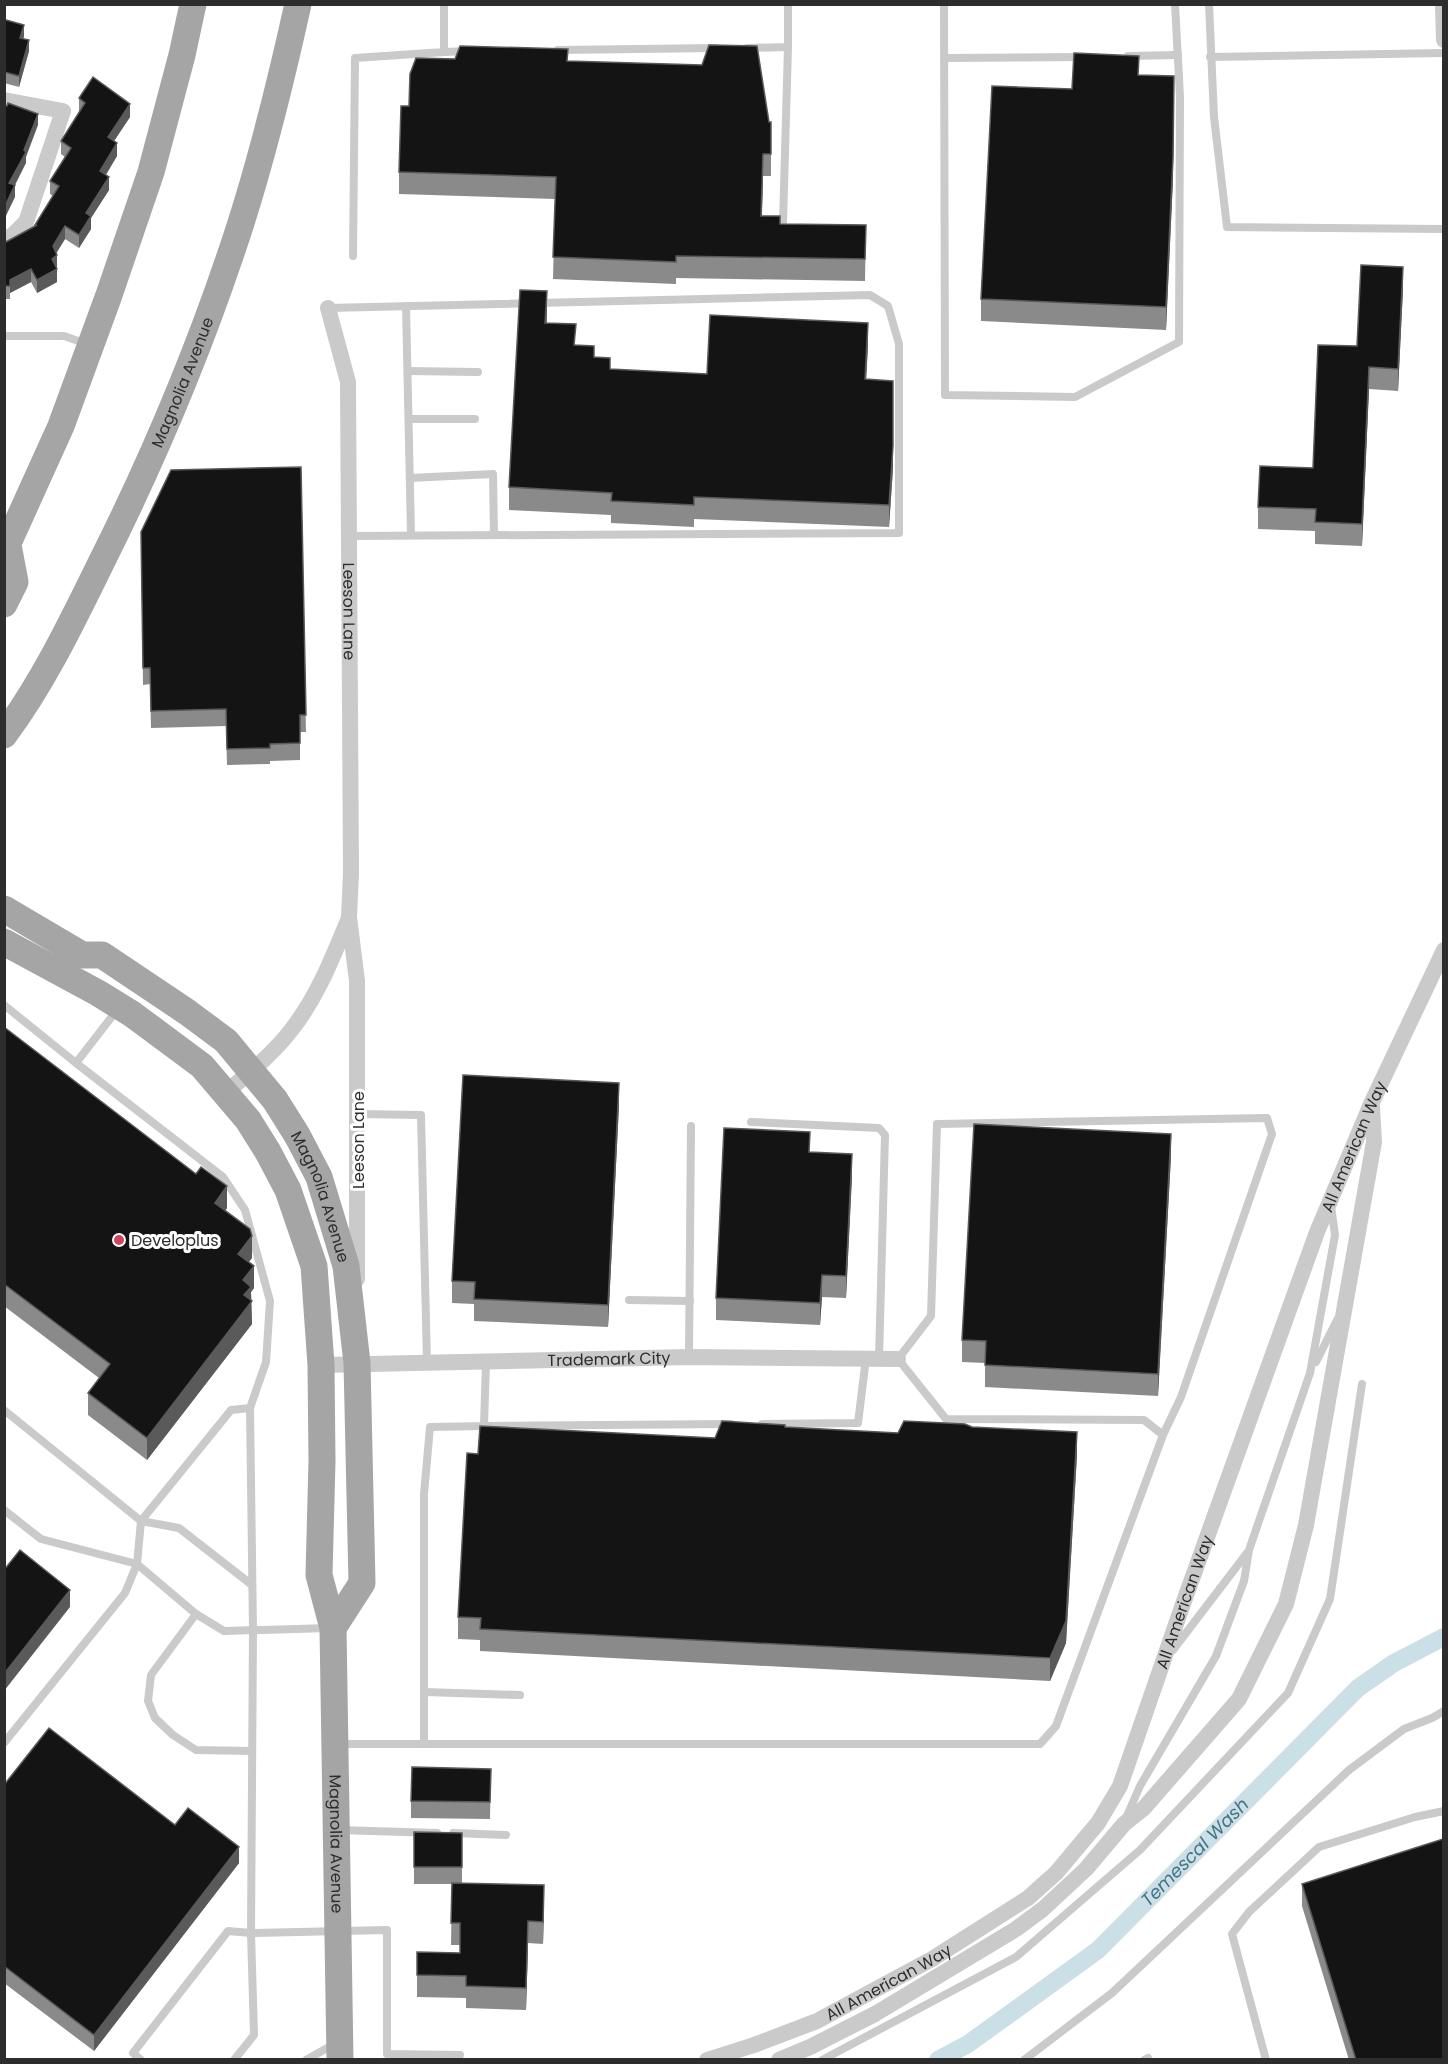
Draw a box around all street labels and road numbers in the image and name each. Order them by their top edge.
street label: Magnolia Avenue [146,314,219,451]
street label: Leeson Lane [337,562,361,660]
street label: All American Way [1316,1077,1392,1216]
street label: Leeson Lane [347,1091,370,1189]
street label: Magnolia Avenue [285,1127,355,1265]
street label: Trademark City [547,1346,671,1372]
street label: All American Way [1150,1532,1219,1672]
street label: Magnolia Avenue [323,1774,349,1914]
street label: All American Way [821,1939,956,2026]

